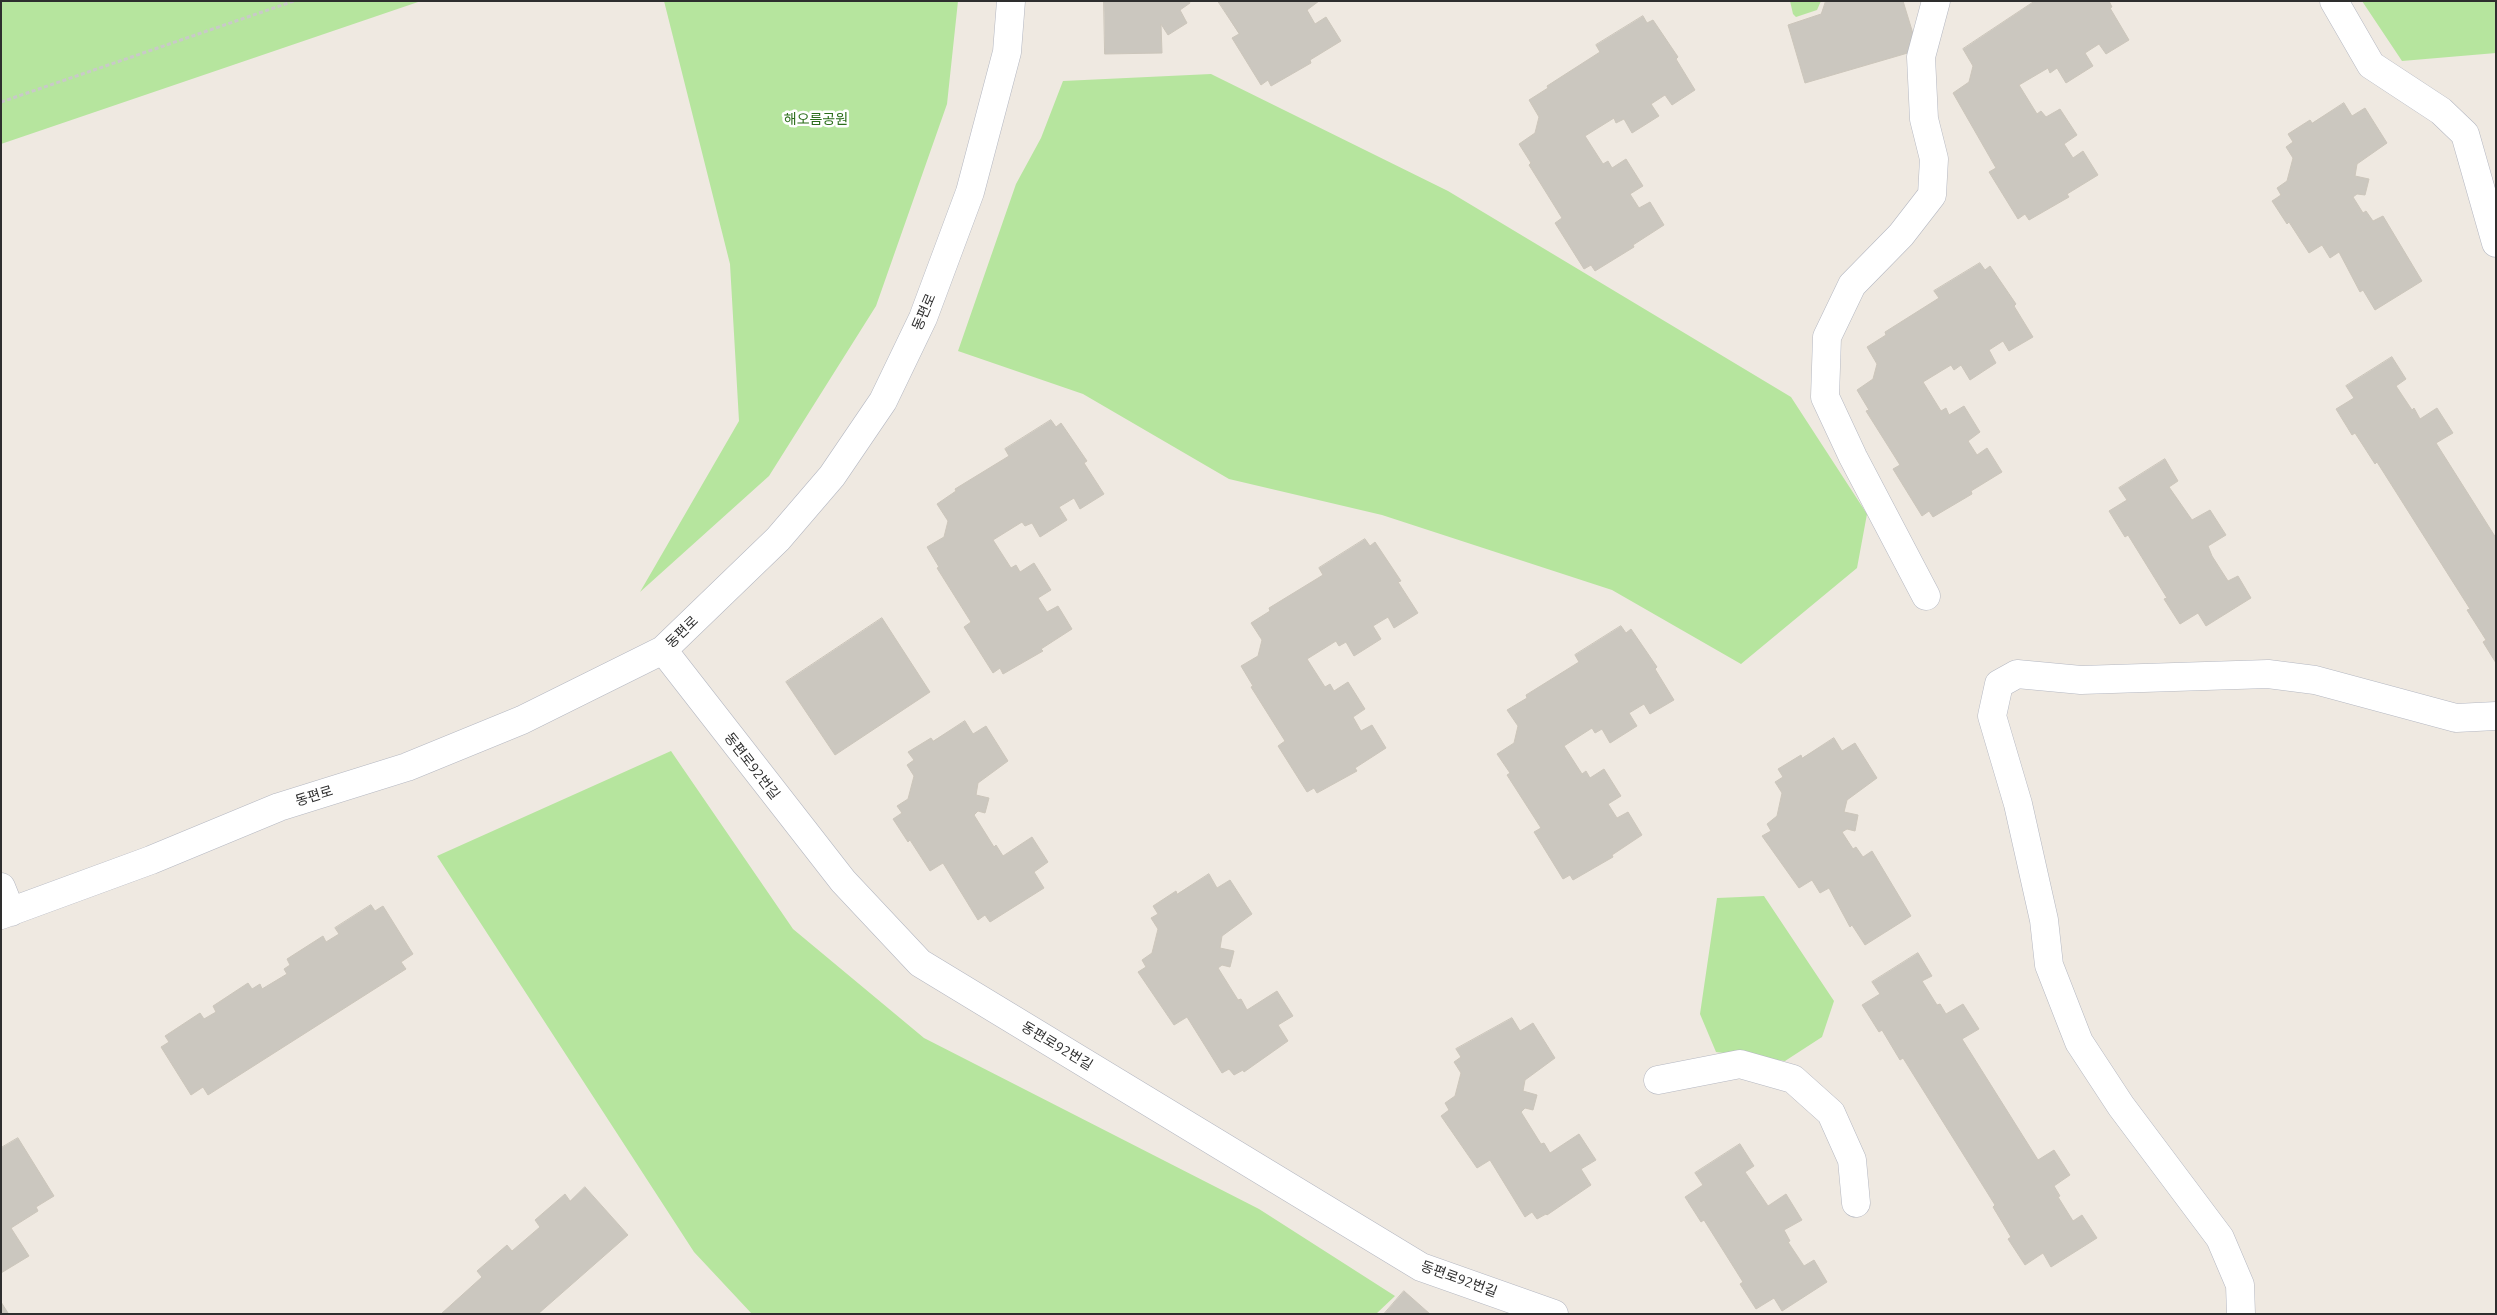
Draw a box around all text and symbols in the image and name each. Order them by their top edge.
park label: 해오름공원 [784,111,848,127]
street label: 동편로 [909,291,939,333]
street label: 동편로 [662,613,702,651]
street label: 동편로92번길 [721,729,783,803]
street label: 동편로 [293,782,335,810]
street label: 동편로92번길 [1018,1018,1096,1074]
street label: 동편로92번길 [1418,1257,1500,1301]

